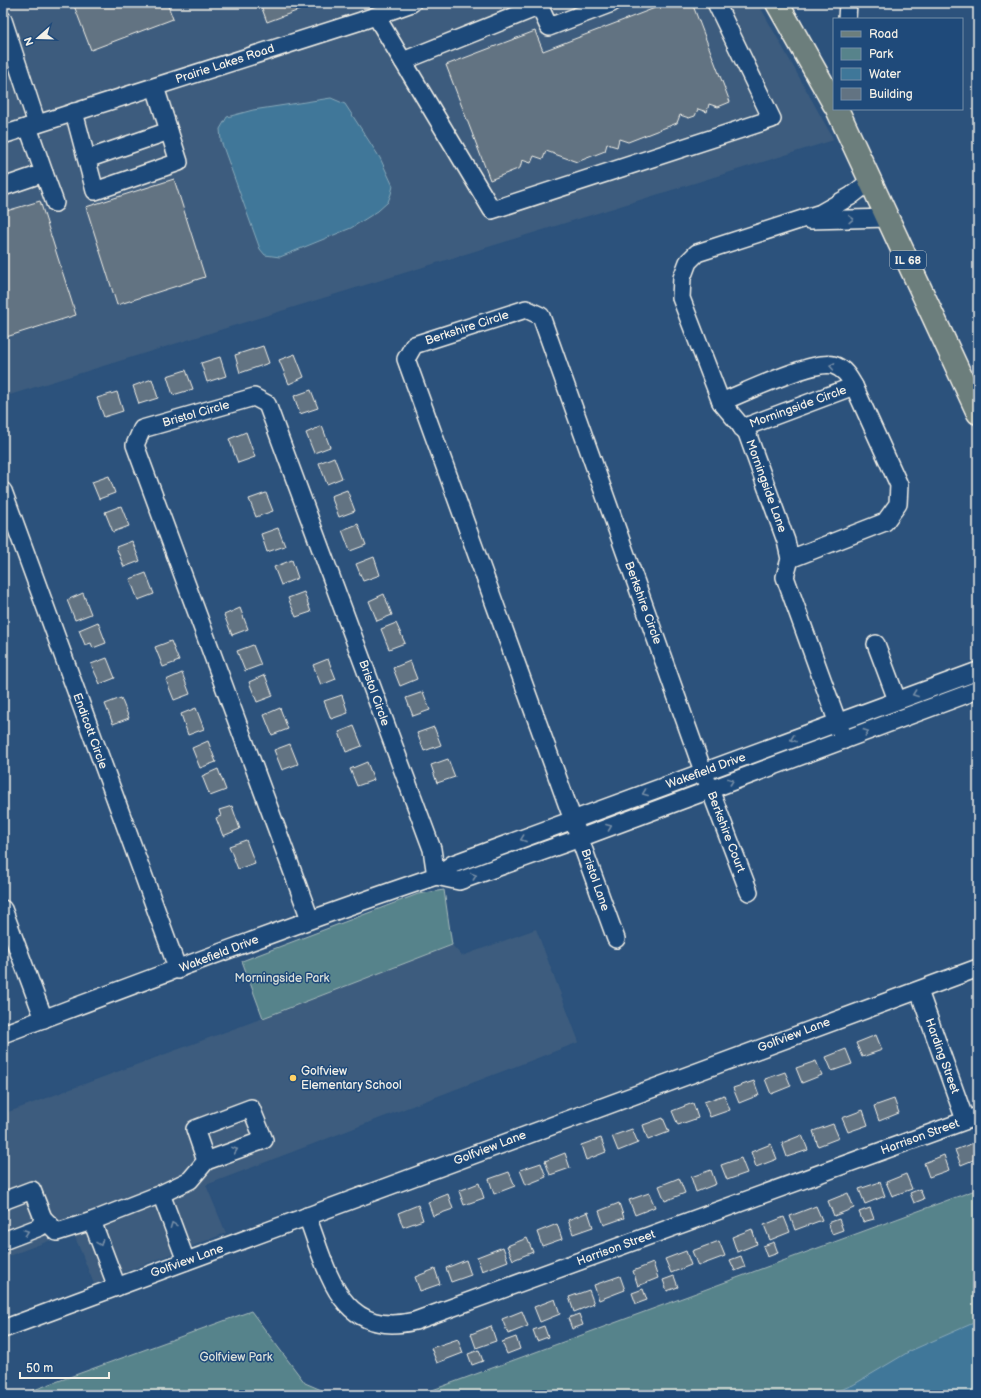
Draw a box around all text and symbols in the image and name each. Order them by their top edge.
north arrow [18,18,58,58]
legend [833,18,963,110]
text: Road [869,27,898,42]
text: N [22,35,37,47]
street label: Prairie Lakes Road [174,41,276,87]
text: Park [869,47,893,62]
text: Water [869,67,901,82]
text: Building [869,87,913,102]
one-way arrow [848,215,854,223]
road number: IL 68 [890,251,926,269]
street label: Berkshire Circle [423,307,511,349]
one-way arrow [829,363,835,371]
street label: Morningside Circle [747,382,849,432]
street label: Bristol Circle [161,397,231,431]
street label: Morningside Lane [742,437,790,535]
street label: Berkshire Circle [621,560,665,646]
street label: Bristol Circle [355,658,393,728]
one-way arrow [912,689,919,697]
street label: Endicott Circle [69,691,111,771]
one-way arrow [863,728,870,736]
one-way arrow [790,734,797,742]
street label: Wakefield Drive [664,750,748,792]
one-way arrow [728,778,735,786]
one-way arrow [641,789,648,797]
street label: Berkshire Court [704,789,748,875]
one-way arrow [606,824,613,832]
one-way arrow [520,834,527,843]
street label: Bristol Lane [577,847,613,913]
one-way arrow [470,872,477,880]
street label: Wakefield Drive [177,932,261,976]
park label: Morningside Park [235,971,330,986]
street label: Golfview Lane [756,1014,832,1056]
street label: Harding Street [921,1016,963,1096]
place label: Golfview Elementary School [301,1064,402,1093]
marker: Golfview Elementary School [288,1073,298,1083]
street label: Harrison Street [879,1116,962,1158]
street label: Golfview Lane [452,1127,528,1169]
one-way arrow [231,1147,238,1155]
one-way arrow [169,1221,177,1228]
street label: Harrison Street [575,1227,658,1269]
one-way arrow [23,1229,30,1237]
one-way arrow [96,1239,104,1246]
street label: Golfview Lane [149,1241,225,1281]
park label: Golfview Park [199,1350,273,1365]
scale bar [20,1354,109,1380]
text: 50 m [26,1361,53,1376]

